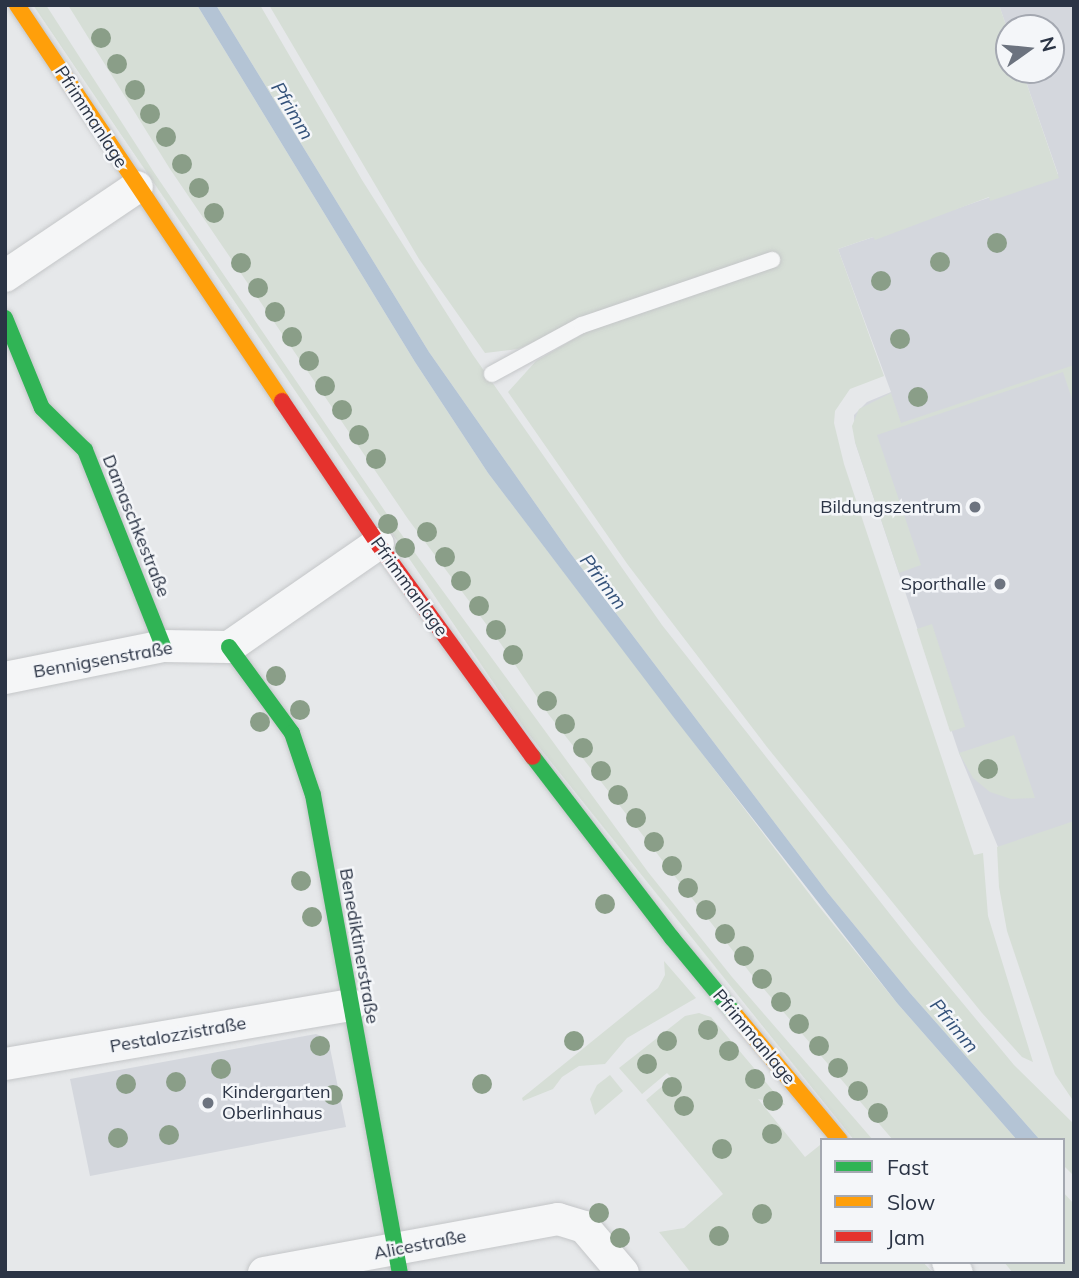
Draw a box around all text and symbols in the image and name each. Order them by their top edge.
north arrow [995,14,1065,84]
text: N [1035,34,1062,54]
street label: Pfrimmanlage [50,62,132,172]
water label: Pfrimm [266,78,318,144]
street label: Damaschkestraße [98,452,174,600]
place label: Bildungszentrum [820,496,961,518]
marker: Bildungszentrum [967,499,983,515]
street label: Pfrimmanlage [366,533,452,641]
water label: Pfrimm [575,550,631,614]
place label: Sporthalle [901,573,986,595]
marker: Sporthalle [992,576,1008,592]
street label: Bennigsenstraße [32,637,174,683]
street label: Benediktinerstraße [335,867,383,1025]
street label: Pfrimmanlage [708,985,800,1089]
water label: Pfrimm [925,994,983,1058]
street label: Pestalozzistraße [108,1012,248,1058]
place label: Kindergarten Oberlinhaus [222,1082,330,1124]
marker: Kindergarten Oberlinhaus [200,1095,216,1111]
legend [820,1138,1065,1264]
text: Fast [887,1154,929,1180]
text: Slow [887,1189,935,1215]
text: Jam [887,1224,925,1250]
street label: Alicestraße [372,1225,468,1265]

